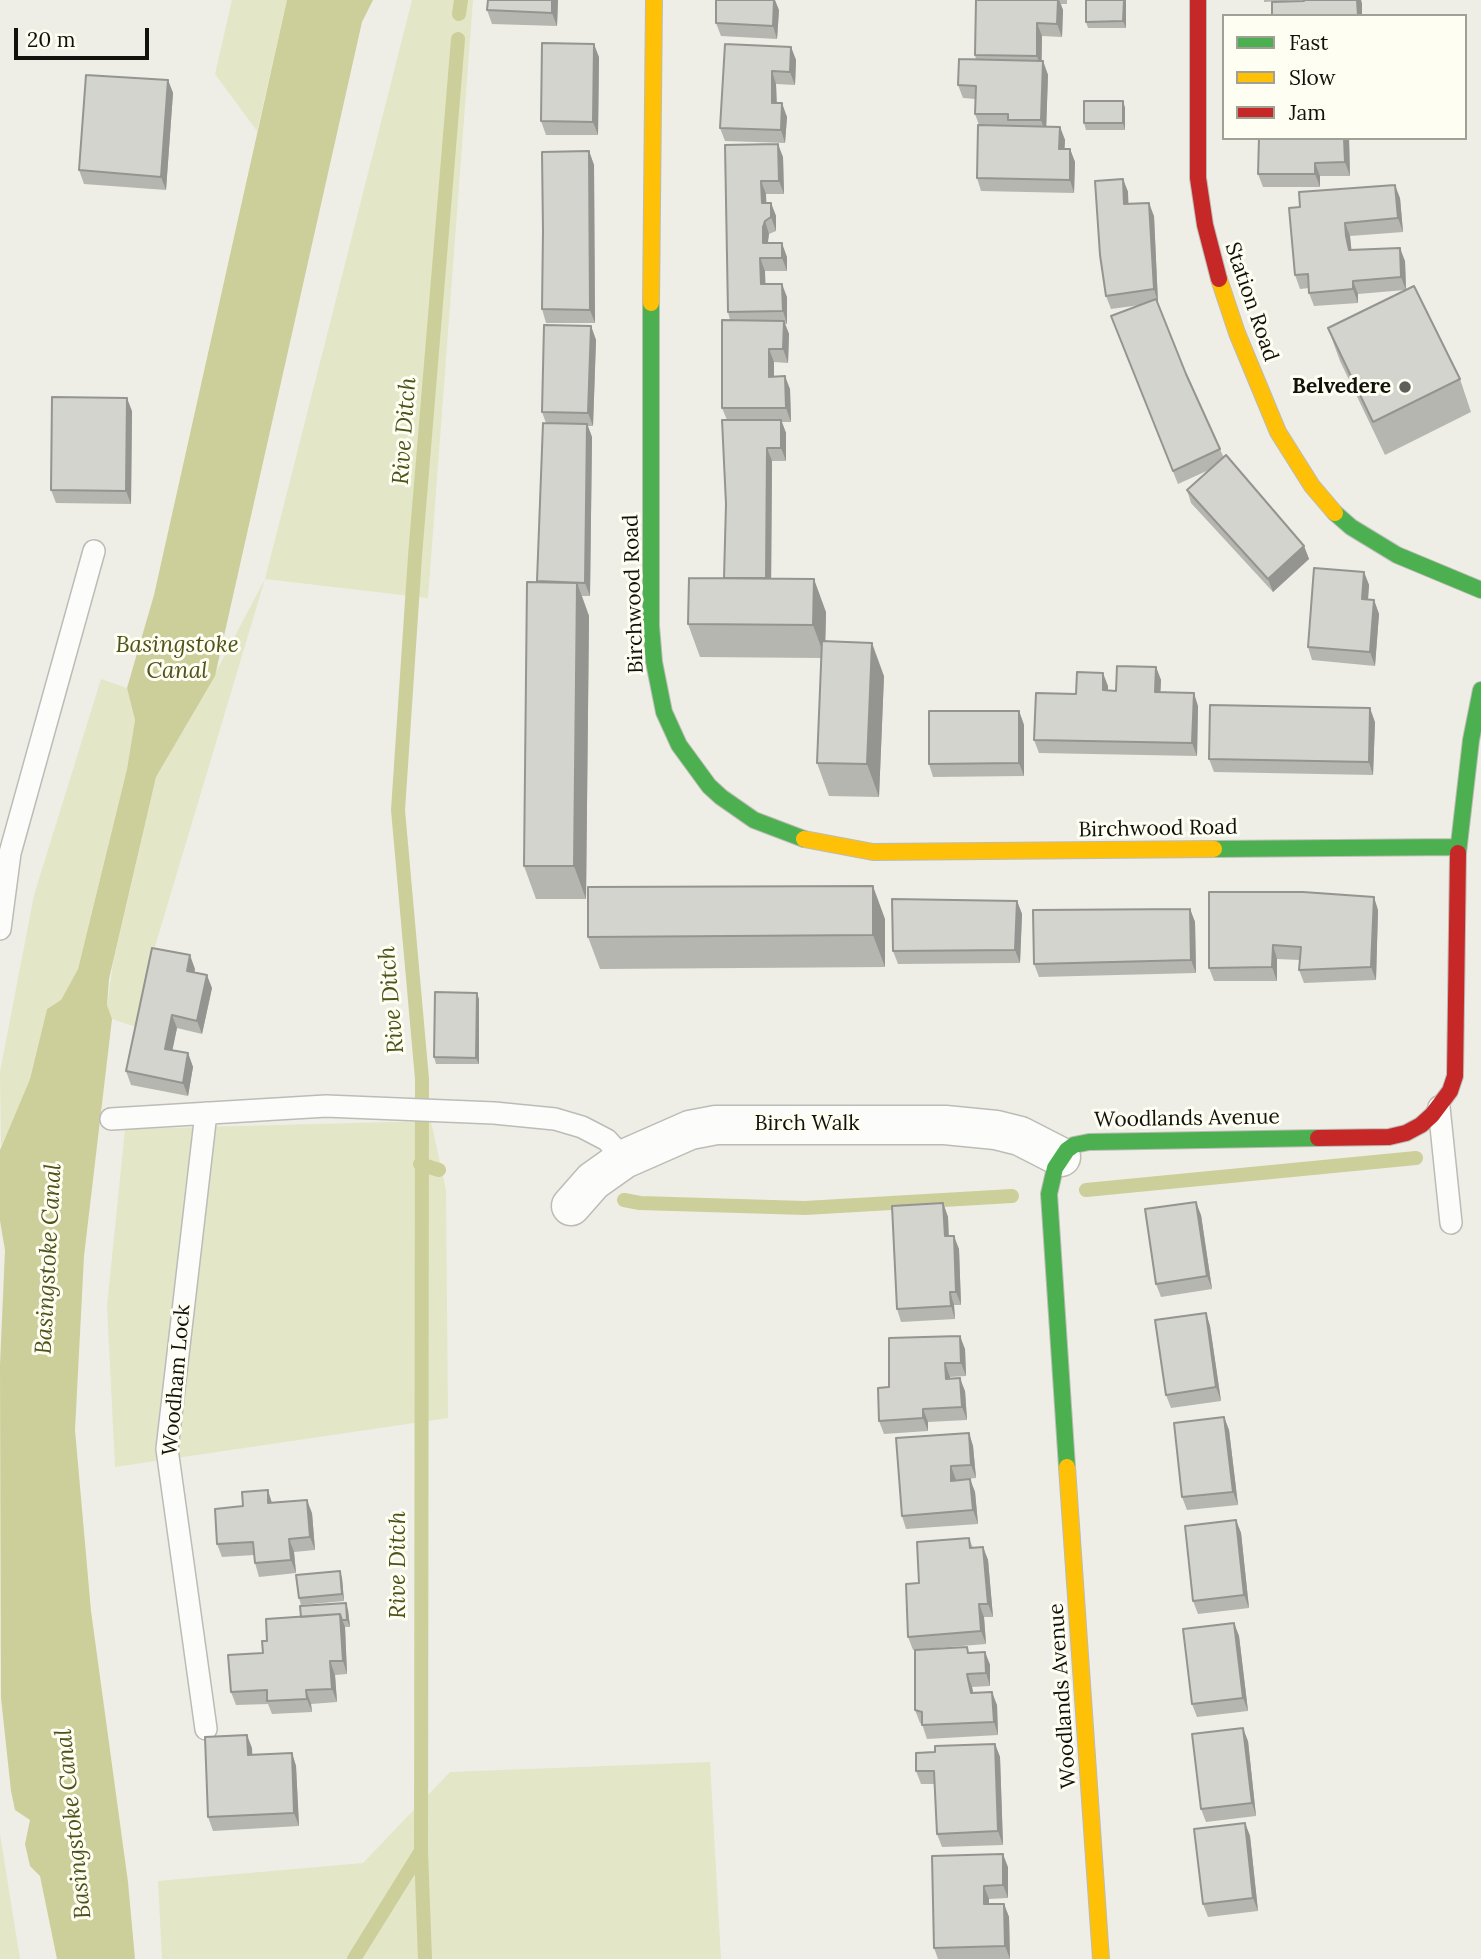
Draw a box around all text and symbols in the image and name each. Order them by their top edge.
scale bar [18,14,152,58]
legend [1222,14,1467,140]
text: 20 m [27,26,76,53]
text: Fast [1289,29,1328,56]
text: Slow [1289,64,1336,91]
text: Jam [1289,99,1326,126]
street label: Station Road [1219,239,1283,365]
place label: Belvedere [1292,374,1391,400]
water label: Rive Ditch [387,376,423,486]
marker: Belvedere [1397,379,1413,395]
street label: Birchwood Road [619,514,649,674]
water label: Basingstoke Canal [115,631,239,685]
street label: Birchwood Road [1078,815,1238,843]
water label: Rive Ditch [374,945,410,1055]
street label: Woodlands Avenue [1094,1105,1280,1133]
street label: Birch Walk [755,1111,859,1137]
water label: Basingstoke Canal [30,1163,68,1355]
street label: Woodham Lock [158,1303,196,1457]
water label: Rive Ditch [384,1511,412,1619]
street label: Woodlands Avenue [1044,1603,1082,1789]
water label: Basingstoke Canal [50,1728,98,1920]

